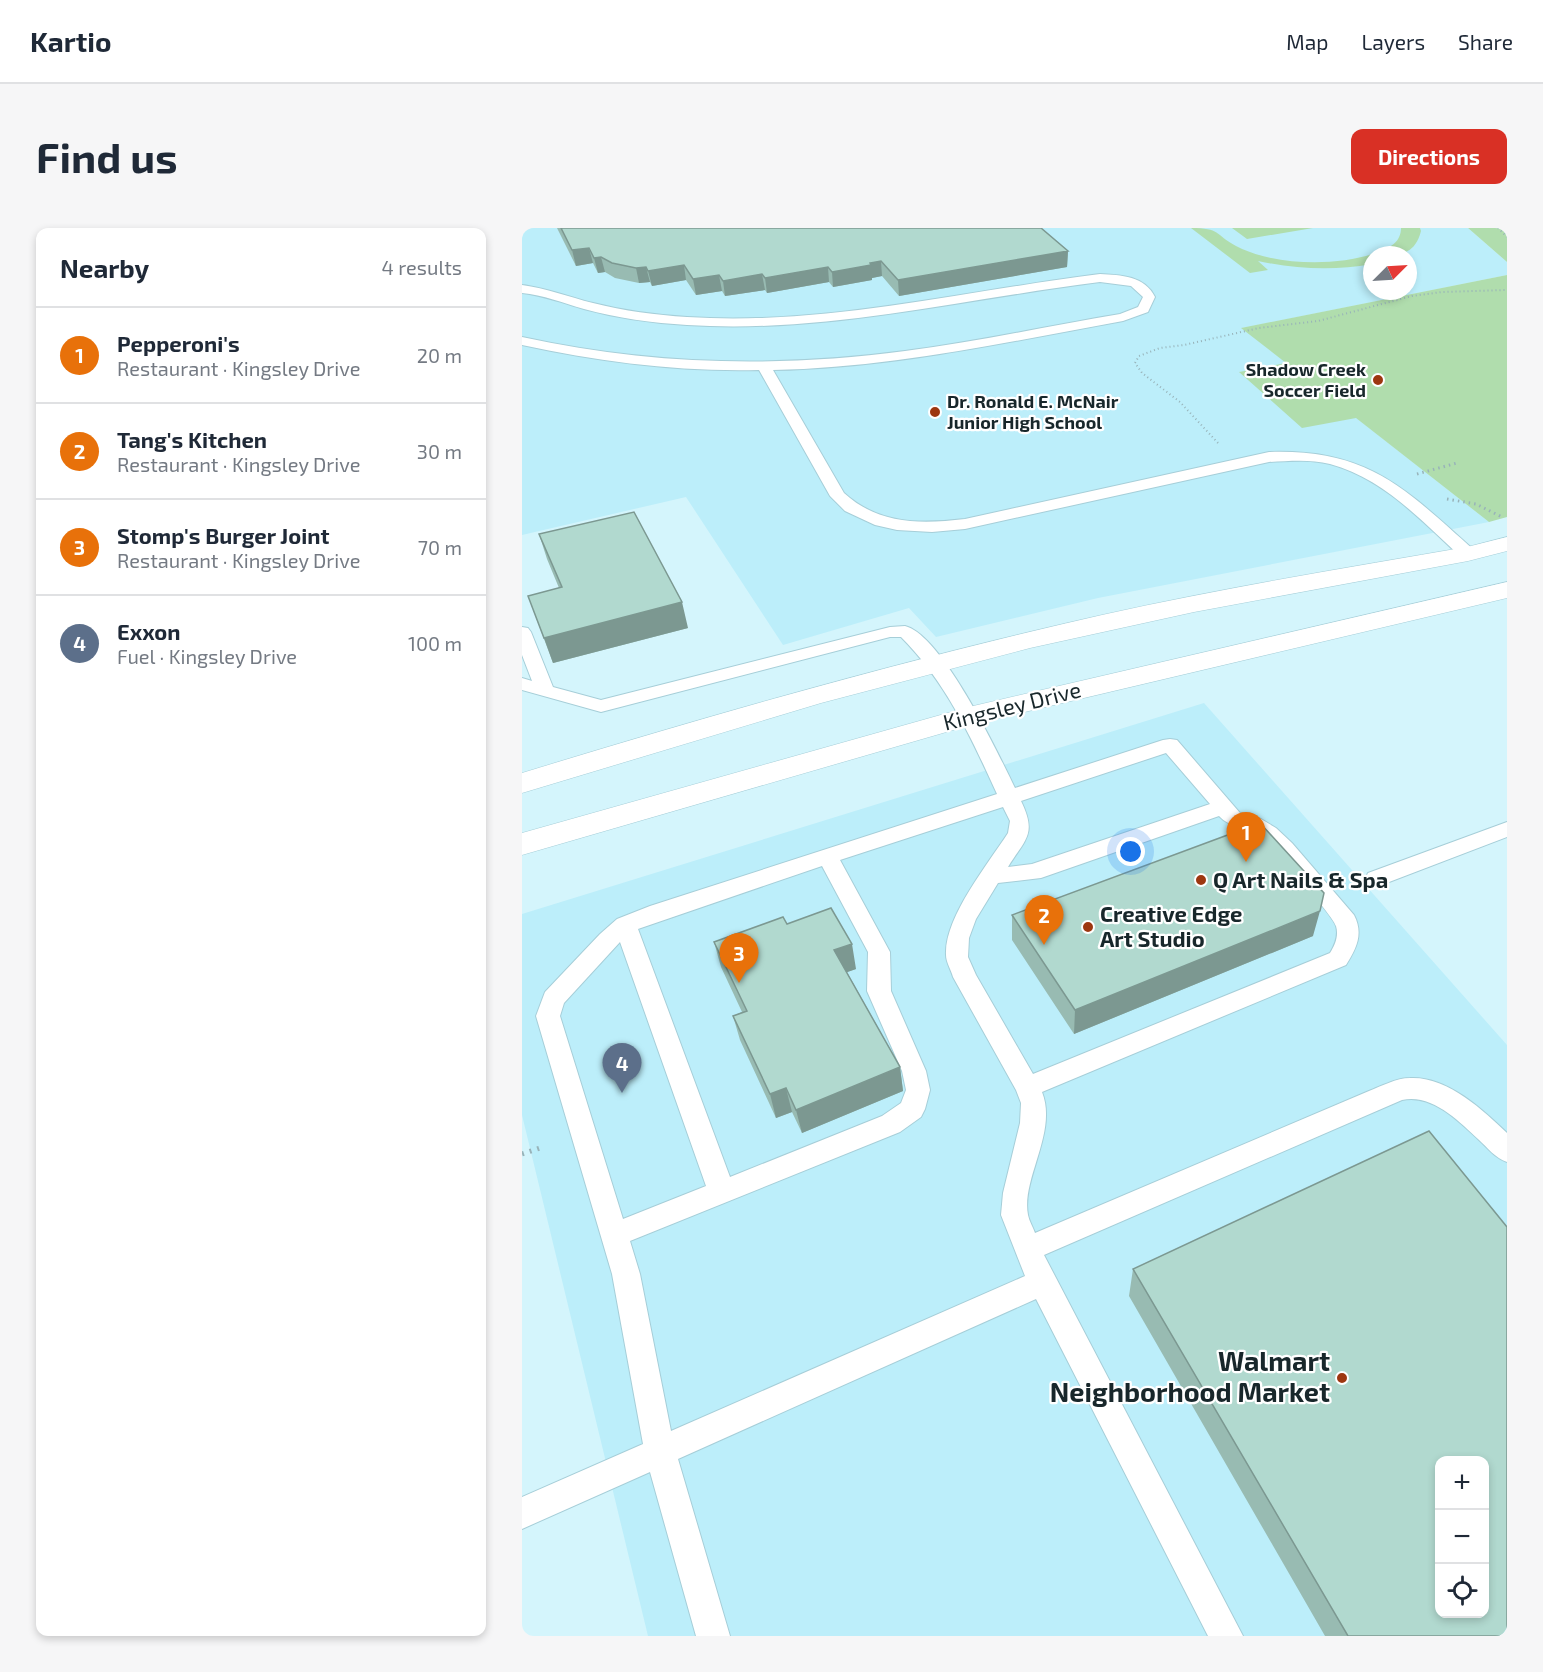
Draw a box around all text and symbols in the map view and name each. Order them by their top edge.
text: Kartio [30,24,111,58]
text: Map [1286,29,1328,54]
text: Layers [1361,29,1425,54]
text: Share [1458,29,1513,54]
button: Directions [1351,129,1507,184]
text: Find us [36,131,178,181]
north arrow [1363,246,1417,300]
text: Nearby [60,252,149,283]
text: 4 results [382,255,462,279]
text: Pepperoni's [117,330,240,356]
text: 1 [75,343,84,367]
text: 20 m [417,343,462,367]
text: Restaurant · Kingsley Drive [117,356,360,380]
place label: Shadow Creek Soccer Field [1246,358,1366,401]
marker: Shadow Creek Soccer Field [1371,373,1385,387]
place label: Dr. Ronald E. McNair Junior High School [947,390,1119,433]
marker: Dr. Ronald E. McNair Junior High School [928,405,942,419]
text: Tang's Kitchen [117,426,267,452]
text: 2 [74,439,85,463]
text: 30 m [417,439,462,463]
text: Restaurant · Kingsley Drive [117,452,360,476]
text: Stomp's Burger Joint [117,522,329,548]
text: 3 [74,535,85,559]
text: 70 m [418,535,462,559]
text: Restaurant · Kingsley Drive [117,548,360,572]
text: Exxon [117,618,181,644]
text: 4 [73,631,86,655]
text: 100 m [408,631,462,655]
text: Fuel · Kingsley Drive [117,644,297,668]
street label: Kingsley Drive [940,675,1083,735]
pin: 1 [1226,812,1266,862]
your location [1116,837,1145,866]
place label: Q Art Nails & Spa [1213,866,1388,893]
marker: Q Art Nails & Spa [1194,873,1208,887]
pin: 2 [1024,896,1064,945]
place label: Creative Edge Art Studio [1100,900,1243,951]
marker: Creative Edge Art Studio [1081,920,1095,934]
pin: 3 [720,934,758,983]
pin: 4 [602,1044,642,1093]
place label: Walmart Neighborhood Market [1050,1344,1330,1407]
marker: Walmart Neighborhood Market [1335,1371,1349,1385]
map controls [1435,1456,1489,1618]
button: + [1435,1456,1489,1510]
button: − [1435,1510,1489,1564]
button: locate [1435,1564,1489,1618]

